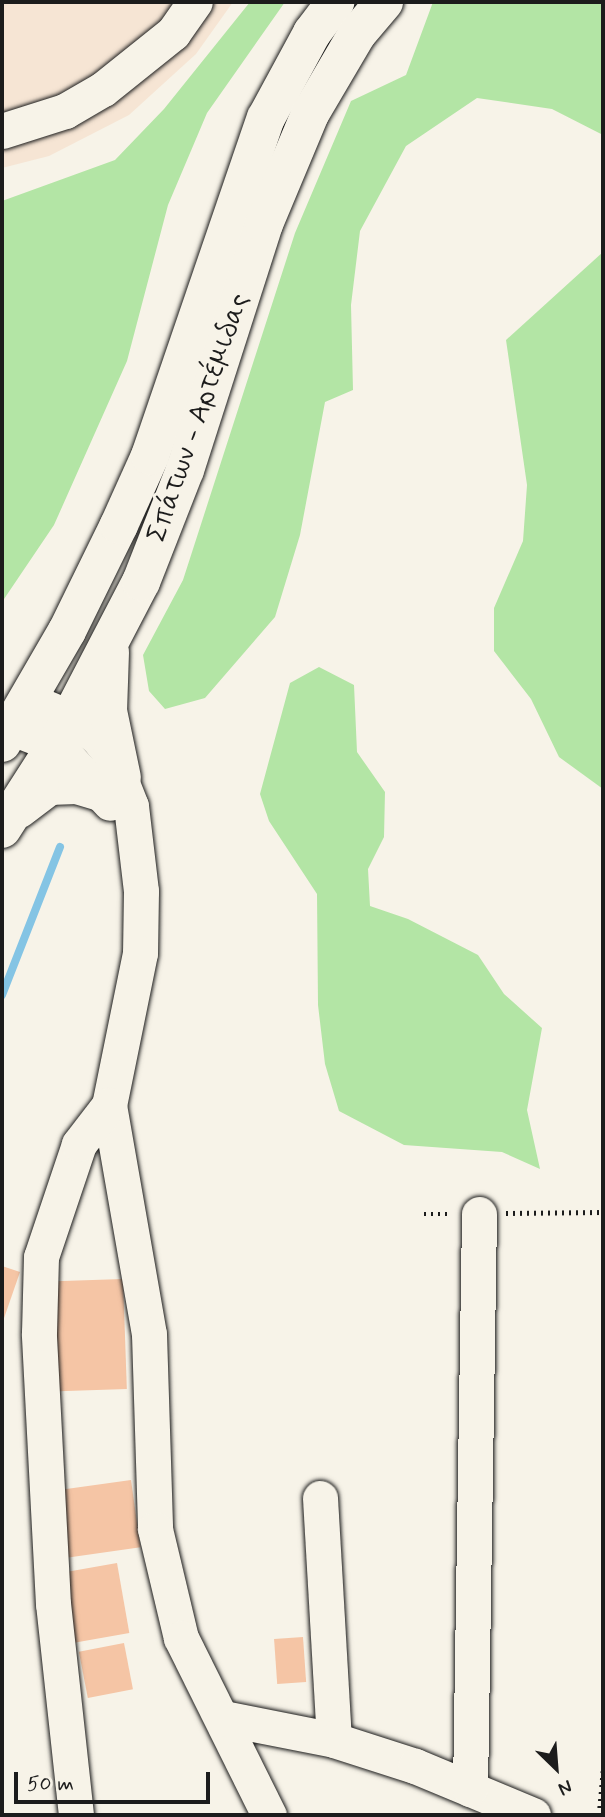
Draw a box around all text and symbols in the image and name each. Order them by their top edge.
street label: Σπάτων - Αρτέμιδας [141,289,257,547]
north arrow [521,1733,591,1803]
scale bar [18,1758,214,1802]
text: 50 m [27,1770,74,1798]
text: N [554,1773,576,1801]

